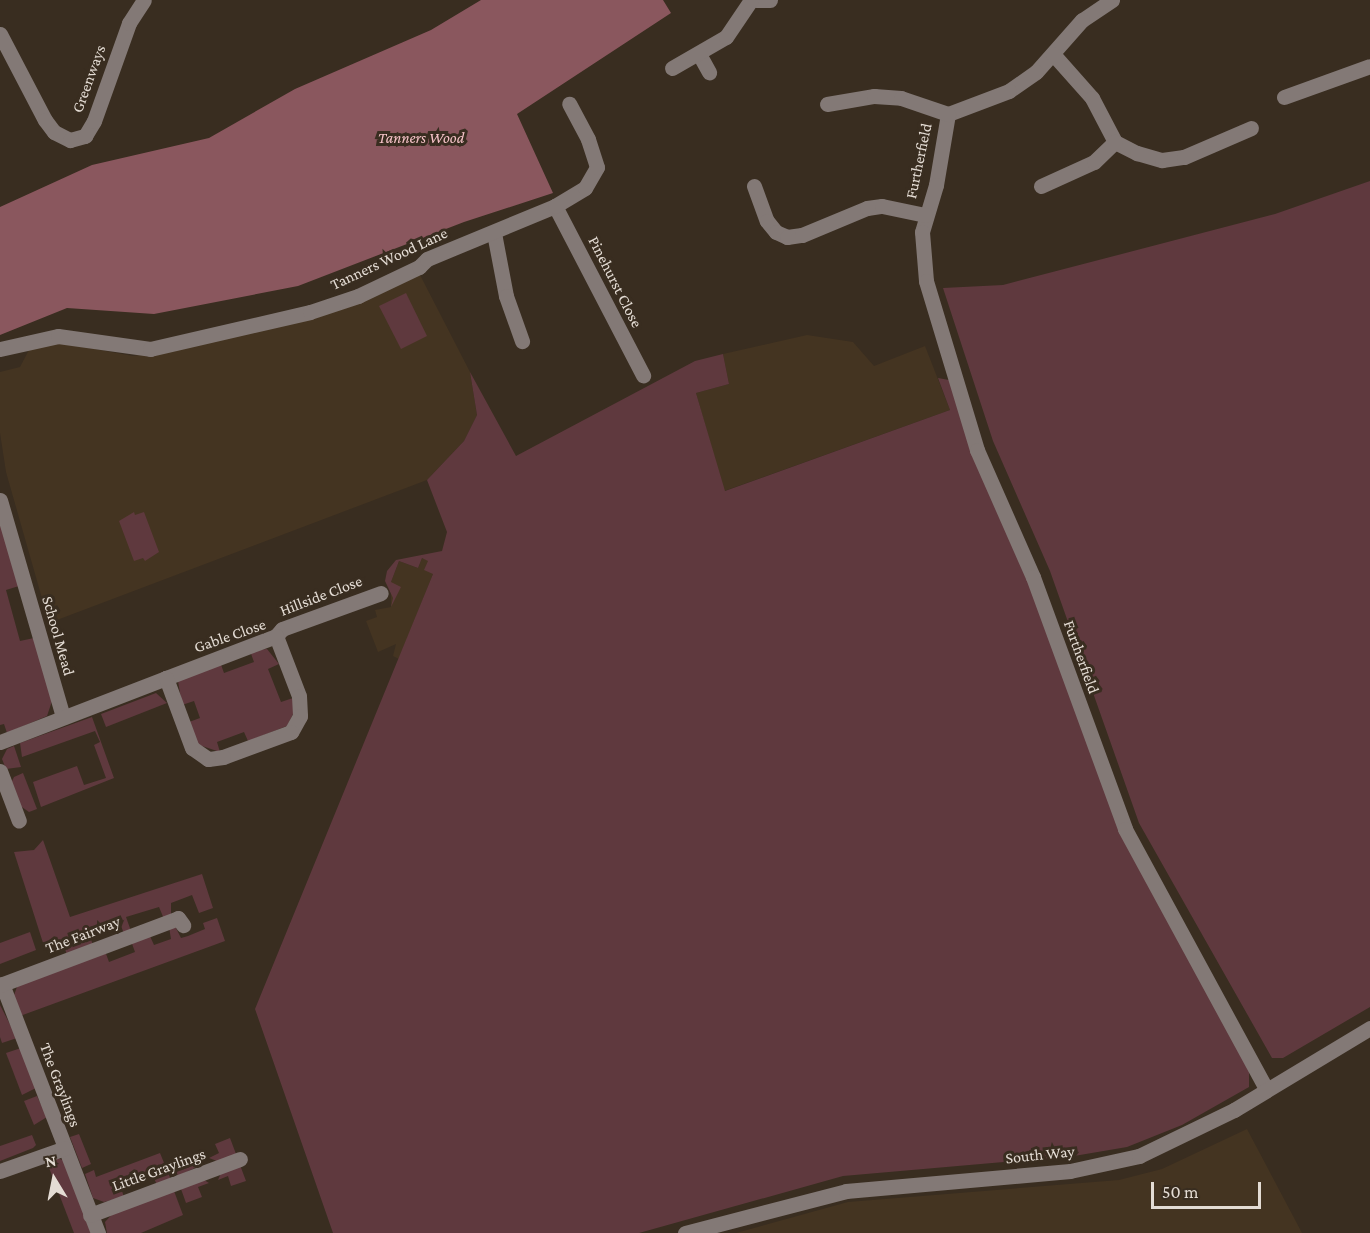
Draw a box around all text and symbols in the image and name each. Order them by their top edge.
street label: Greenways [68,43,110,115]
street label: Furtherfield [902,122,936,200]
park label: Tanners Wood [378,128,464,148]
street label: Tanners Wood Lane [327,223,451,295]
street label: Pinehurst Close [584,233,646,331]
street label: Hillside Close [277,571,365,621]
street label: School Mead [37,594,79,678]
street label: Gable Close [191,615,269,657]
street label: Furtherfield [1059,618,1103,696]
street label: The Fairway [43,912,123,958]
street label: The Graylings [35,1040,85,1130]
street label: South Way [1004,1142,1076,1168]
street label: Little Graylings [110,1144,208,1196]
north arrow [24,1149,84,1209]
text: N [44,1151,58,1170]
scale bar [1154,1170,1264,1208]
text: 50 m [1162,1182,1199,1202]

